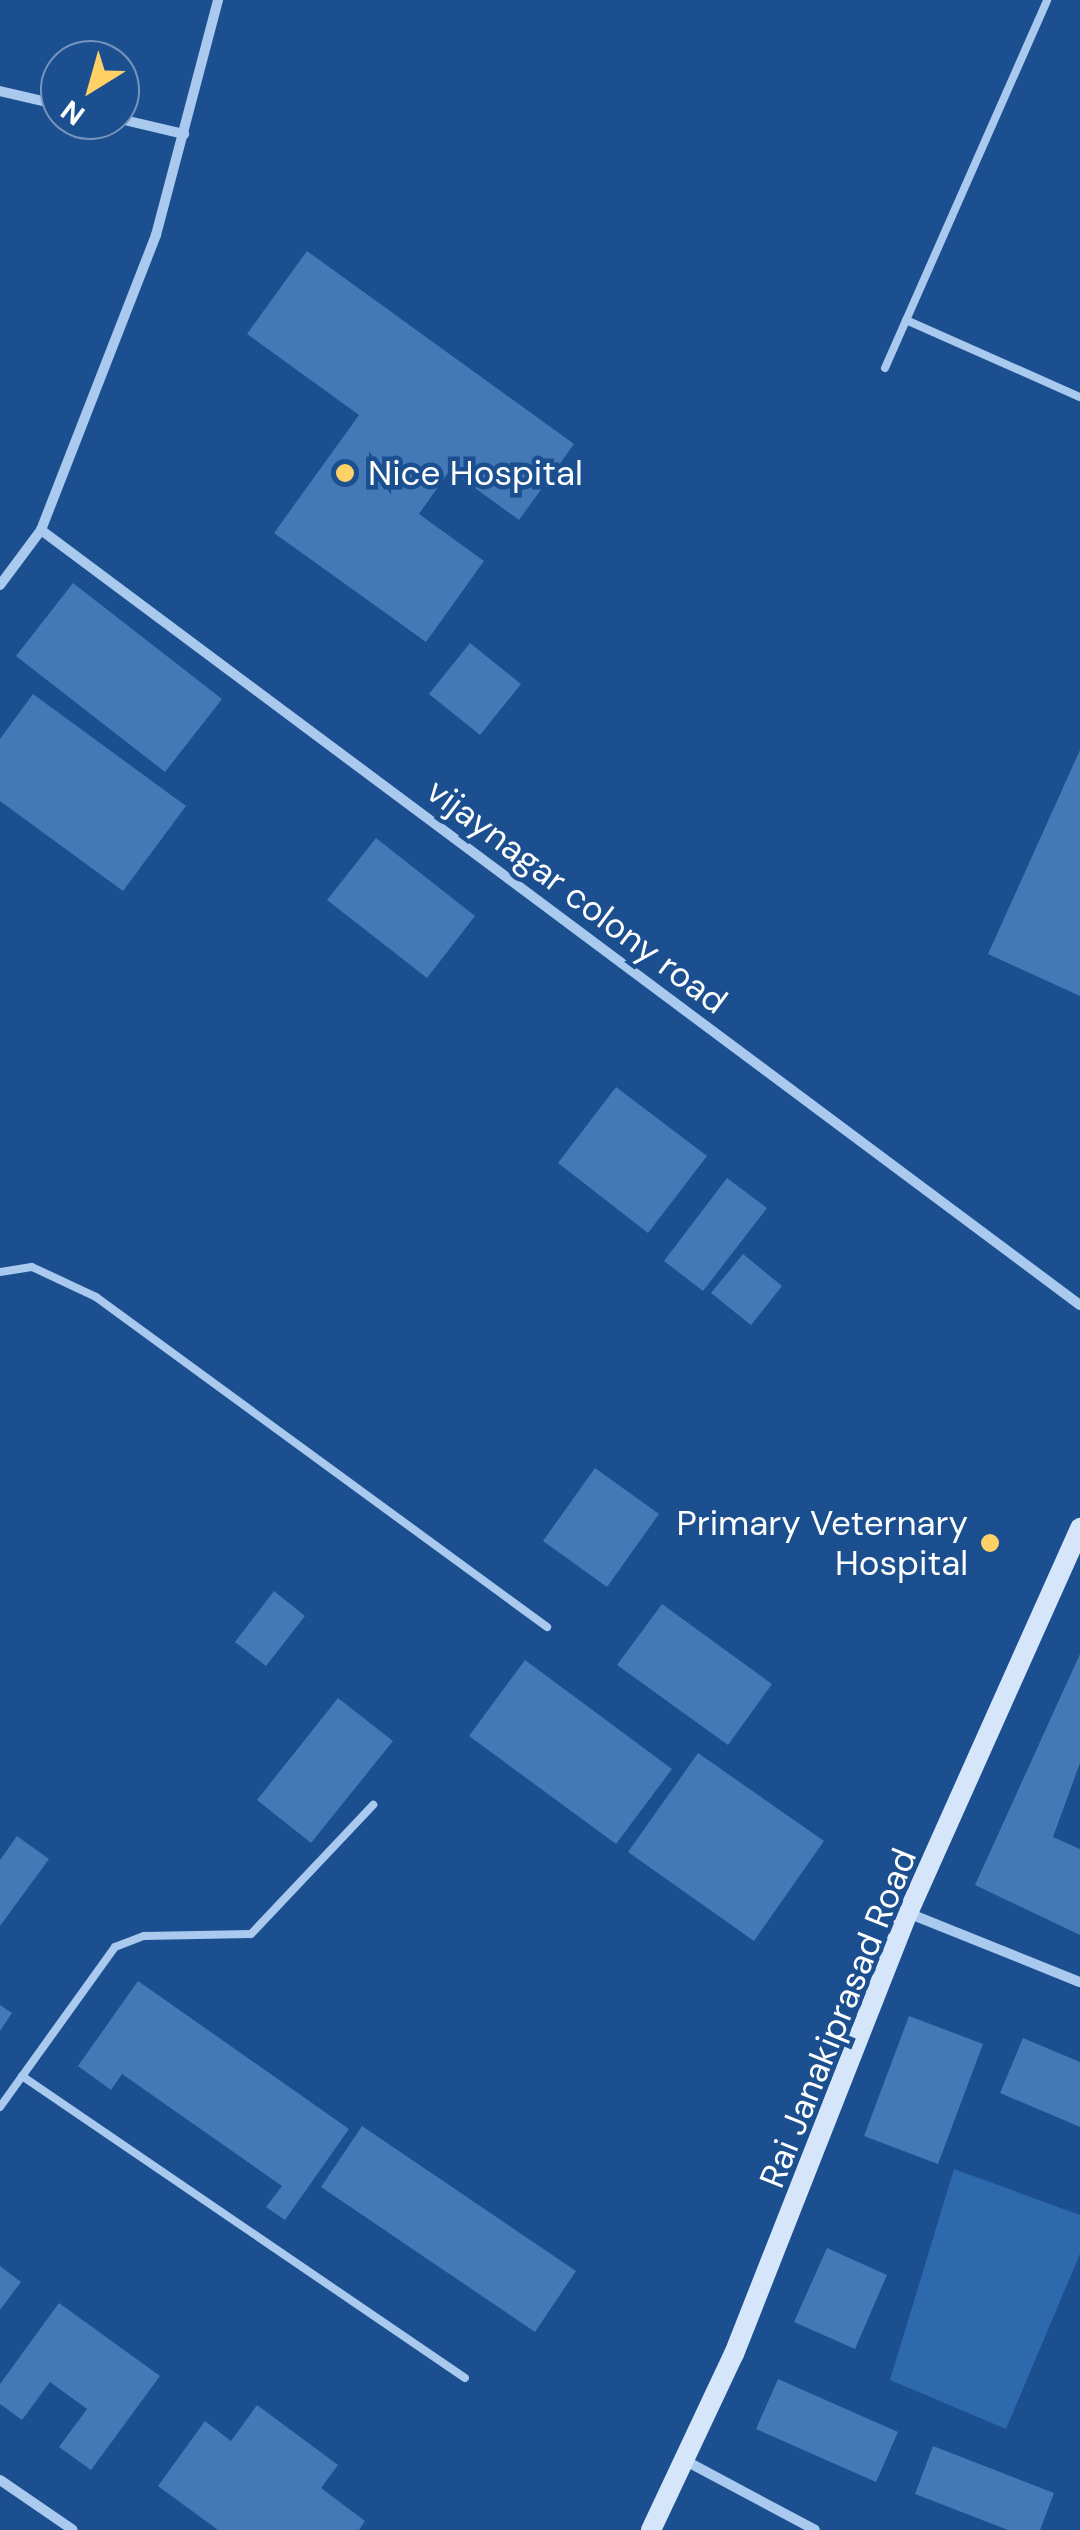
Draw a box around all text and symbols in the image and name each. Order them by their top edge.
north arrow [40,40,140,140]
text: N [54,92,92,134]
place label: Nice Hospital [368,452,583,494]
marker: Nice Hospital [332,460,358,486]
street label: vijaynagar colony road [419,769,735,1023]
place label: Primary Veternary Hospital [676,1502,968,1584]
marker: Primary Veternary Hospital [977,1530,1003,1556]
street label: Rai Janakiprasad Road [751,1842,925,2194]

